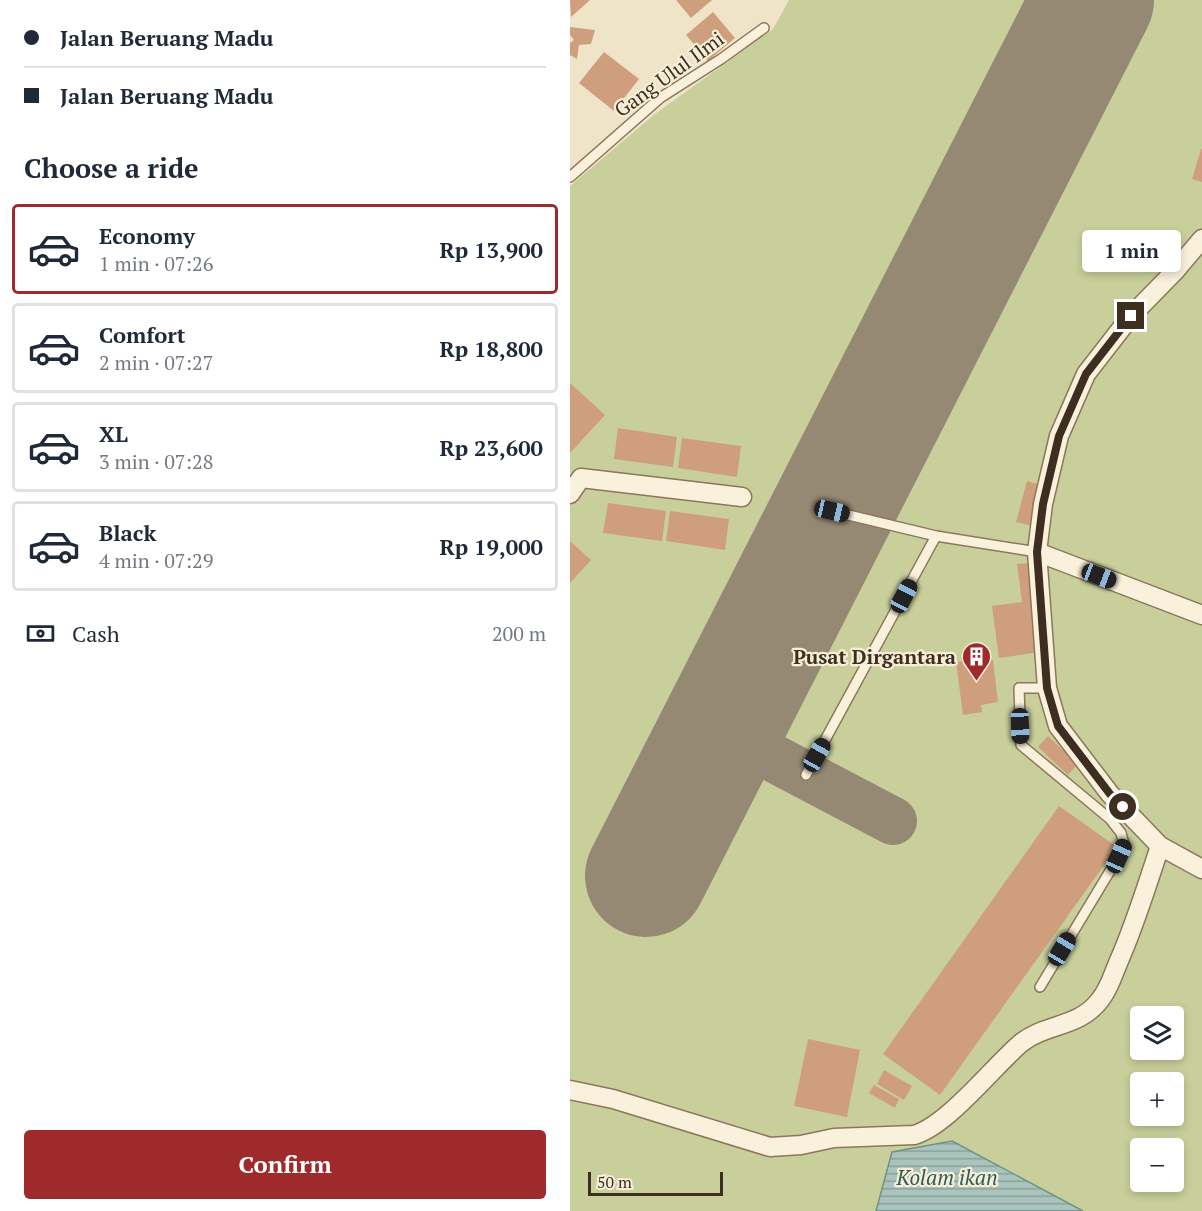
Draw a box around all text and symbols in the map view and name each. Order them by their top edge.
text: Jalan Beruang Madu [60,23,274,52]
street label: Gang Ulul Ilmi [609,25,729,123]
text: Jalan Beruang Madu [60,81,274,110]
text: Choose a ride [24,150,199,186]
text: Economy [99,221,195,250]
icon: car [27,222,81,276]
callout: 1 min [1082,229,1180,271]
text: Rp 13,900 [439,235,543,264]
text: 1 min [1104,237,1159,264]
text: 1 min · 07:26 [99,250,213,277]
route end [1117,302,1144,329]
text: Comfort [99,320,185,349]
icon: car [27,321,81,375]
text: Rp 18,800 [439,334,543,363]
text: 2 min · 07:27 [99,349,213,376]
text: XL [99,419,128,448]
icon: car [27,420,81,474]
text: Rp 23,600 [439,433,543,462]
text: 3 min · 07:28 [99,448,213,475]
car [812,498,852,524]
text: Black [99,518,156,547]
icon: car [27,519,81,573]
text: Rp 19,000 [439,532,543,561]
text: 4 min · 07:29 [99,547,213,574]
car [1079,561,1119,591]
car [888,576,920,616]
icon: cash [24,617,57,650]
text: Cash [72,619,120,648]
text: 200 m [492,620,546,647]
building icon: Pusat Dirgantara [961,640,993,682]
place label: Pusat Dirgantara [793,643,956,670]
car [1010,708,1030,744]
car [800,735,834,775]
route start [1109,793,1136,820]
car [1103,836,1135,876]
car [1045,929,1079,969]
map controls [1130,1006,1184,1192]
button: layers [1130,1006,1184,1060]
button: + [1130,1072,1184,1126]
button: Confirm [24,1130,546,1199]
button: − [1130,1138,1184,1192]
water label: Kolam ikan [895,1163,998,1191]
scale bar [588,1169,723,1196]
text: 50 m [597,1171,632,1193]

